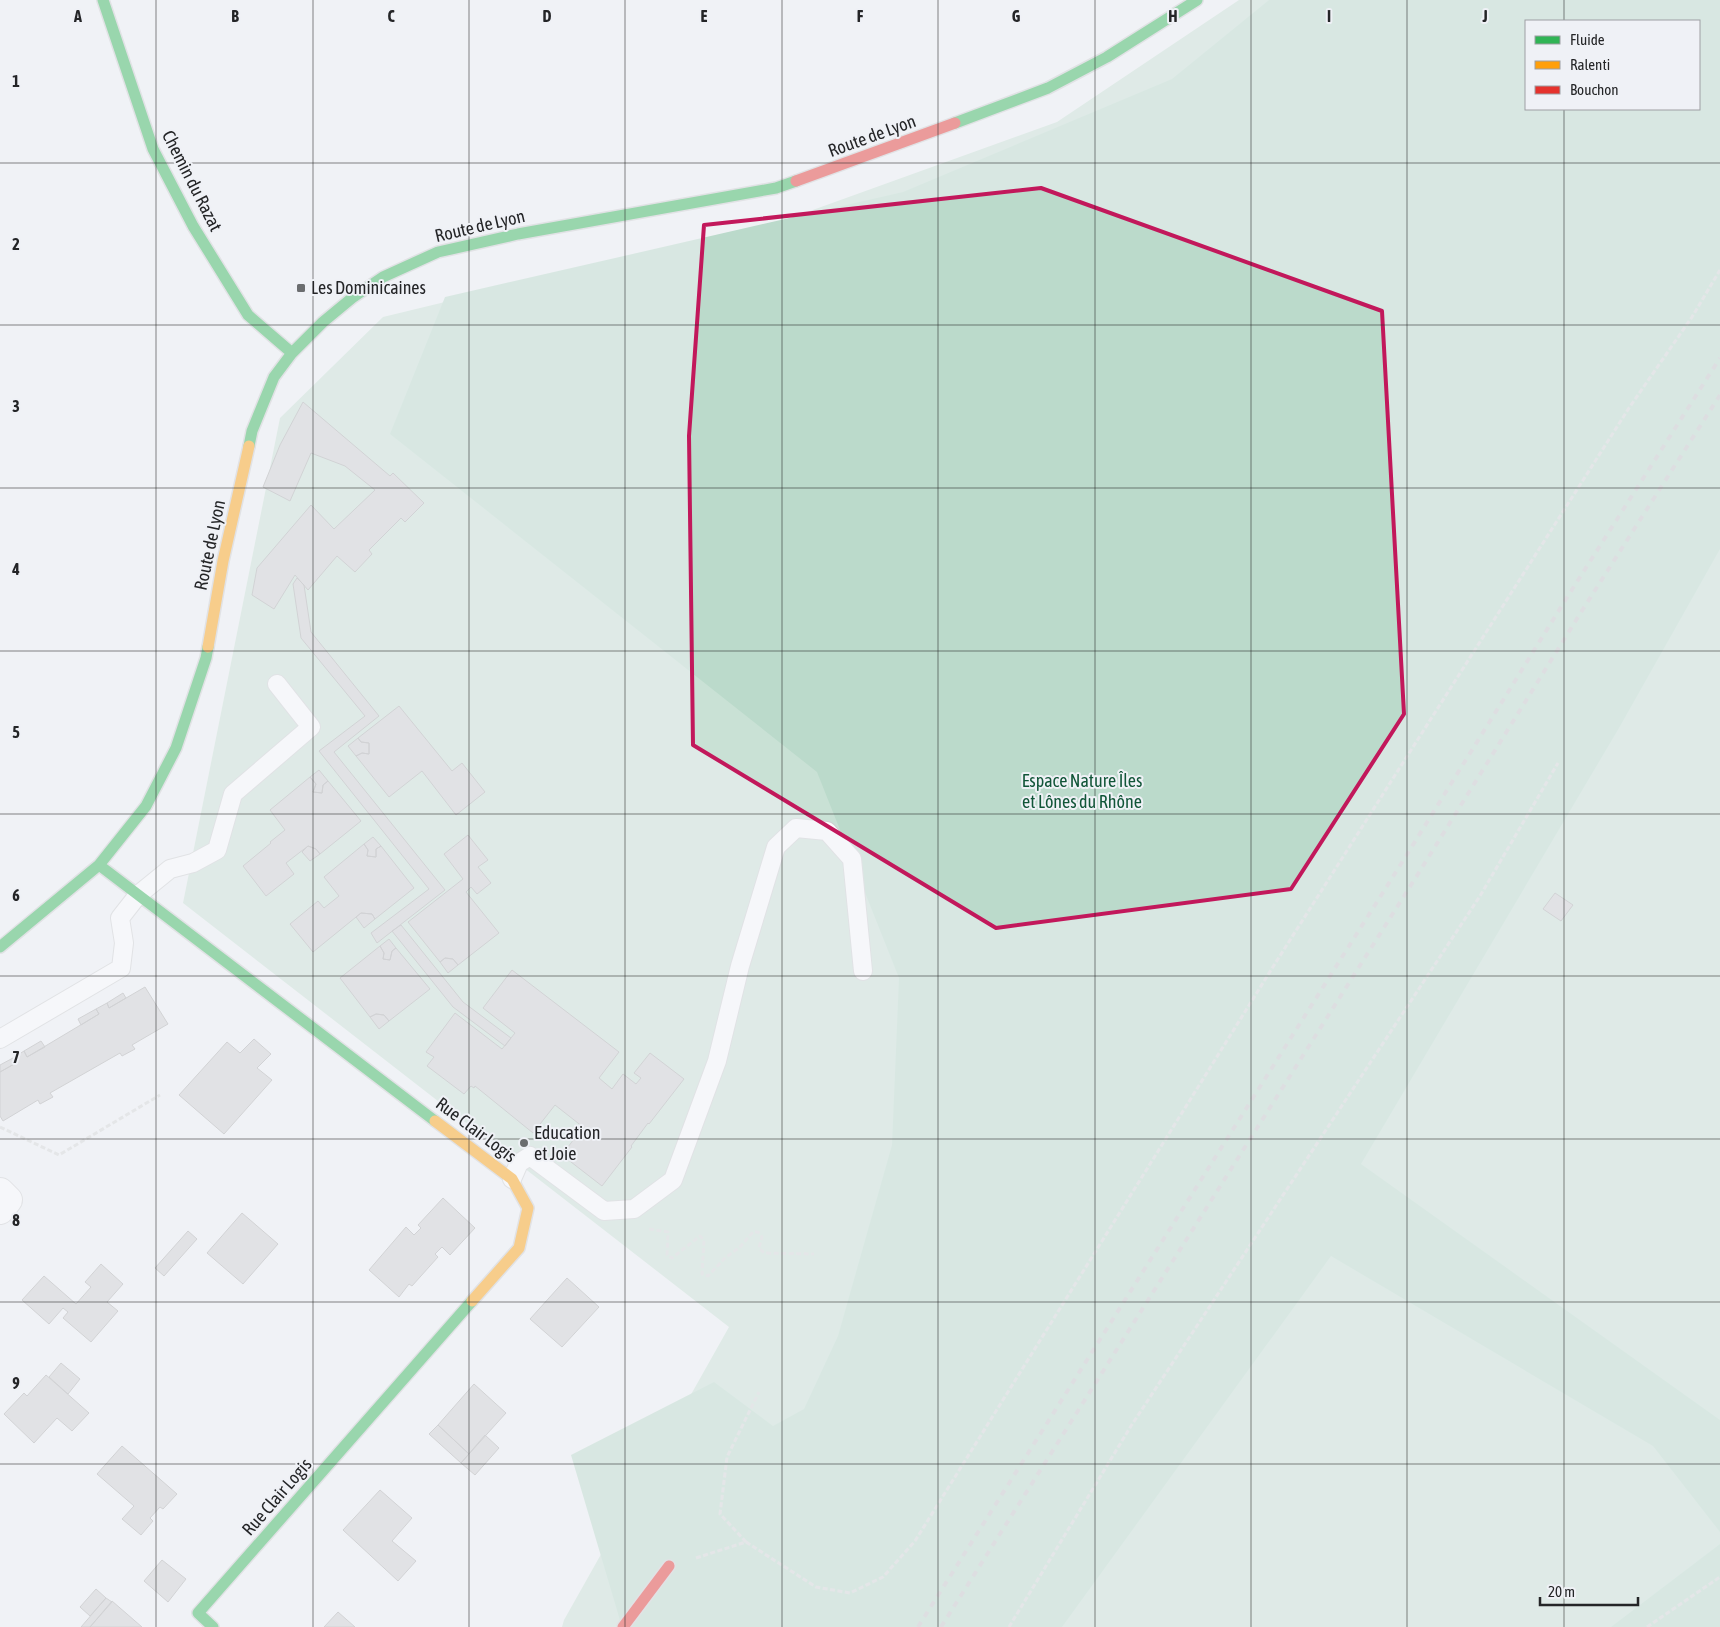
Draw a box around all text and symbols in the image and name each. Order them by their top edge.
text: A [73,7,82,25]
text: B [231,7,239,25]
text: C [387,7,395,25]
text: D [543,7,552,25]
text: E [701,7,708,25]
text: F [857,7,864,25]
text: G [1012,7,1021,25]
text: H [1168,7,1178,25]
text: I [1327,7,1331,25]
text: J [1481,7,1488,25]
legend [1525,20,1700,110]
text: Fluide [1570,31,1605,48]
text: Ralenti [1570,56,1610,73]
text: 1 [12,72,20,90]
text: Bouchon [1570,81,1619,98]
street label: Route de Lyon [825,110,919,161]
street label: Chemin du Razat [158,127,227,235]
street label: Route de Lyon [433,205,527,246]
text: 2 [12,235,20,253]
place label: Les Dominicaines [311,277,426,298]
marker: Les Dominicaines [295,282,307,294]
text: 3 [12,397,20,415]
street label: Route de Lyon [190,498,229,592]
text: 4 [11,560,20,578]
text: 5 [12,723,20,741]
park label: Espace Nature Îles et Lônes du Rhône [1022,770,1142,812]
text: 6 [12,886,20,904]
text: 7 [12,1048,20,1066]
street label: Rue Clair Logis [432,1093,521,1167]
place label: Education et Joie [534,1122,600,1164]
marker: Education et Joie [518,1137,530,1149]
text: 8 [12,1211,20,1229]
text: 9 [12,1374,20,1392]
street label: Rue Clair Logis [237,1454,316,1539]
scale bar [1540,1574,1638,1606]
text: 20 m [1548,1583,1575,1600]

